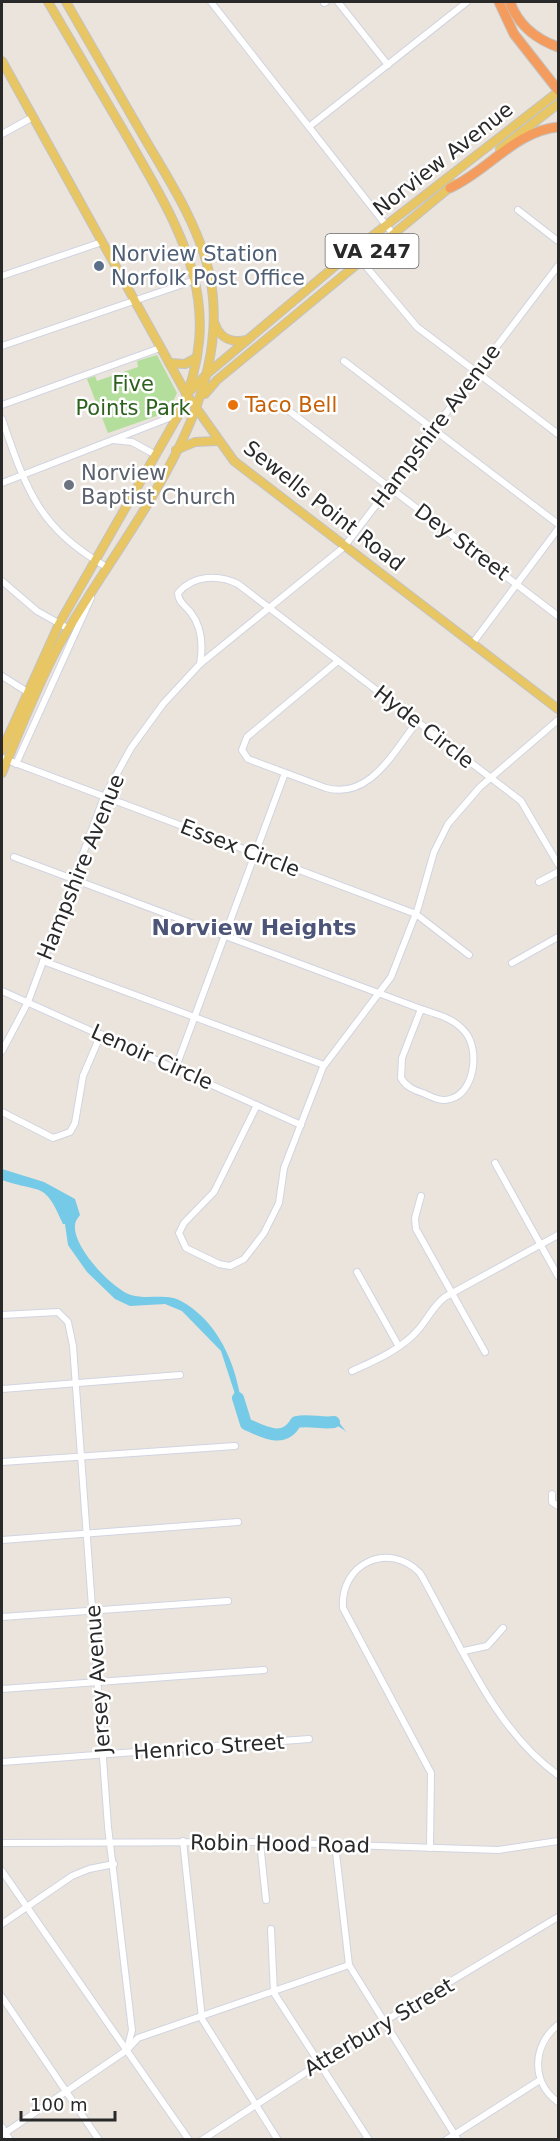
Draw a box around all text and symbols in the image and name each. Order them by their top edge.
street label: Norview Avenue [369,97,517,221]
road number: VA 247 [326,234,418,268]
place label: Norview Station Norfolk Post Office [111,242,305,290]
marker: Norview Station Norfolk Post Office [92,259,106,273]
street label: Hampshire Avenue [367,340,505,512]
park label: Five Points Park [75,372,191,420]
place label: Taco Bell [244,393,337,417]
marker: Taco Bell [226,398,240,412]
street label: Sewells Point Road [239,436,409,576]
place label: Norview Baptist Church [81,461,236,509]
marker: Norview Baptist Church [62,478,76,492]
street label: Dey Street [410,499,514,585]
street label: Hyde Circle [369,681,479,773]
street label: Hampshire Avenue [33,771,129,963]
street label: Essex Circle [177,814,303,882]
district label: Norview Heights [151,915,357,940]
street label: Lenoir Circle [87,1019,217,1095]
street label: Jersey Avenue [81,1604,115,1756]
street label: Henrico Street [133,1730,285,1764]
street label: Robin Hood Road [190,1830,370,1858]
street label: Atterbury Street [300,1973,458,2081]
scale bar [21,2084,116,2122]
text: 100 m [30,2094,88,2115]

